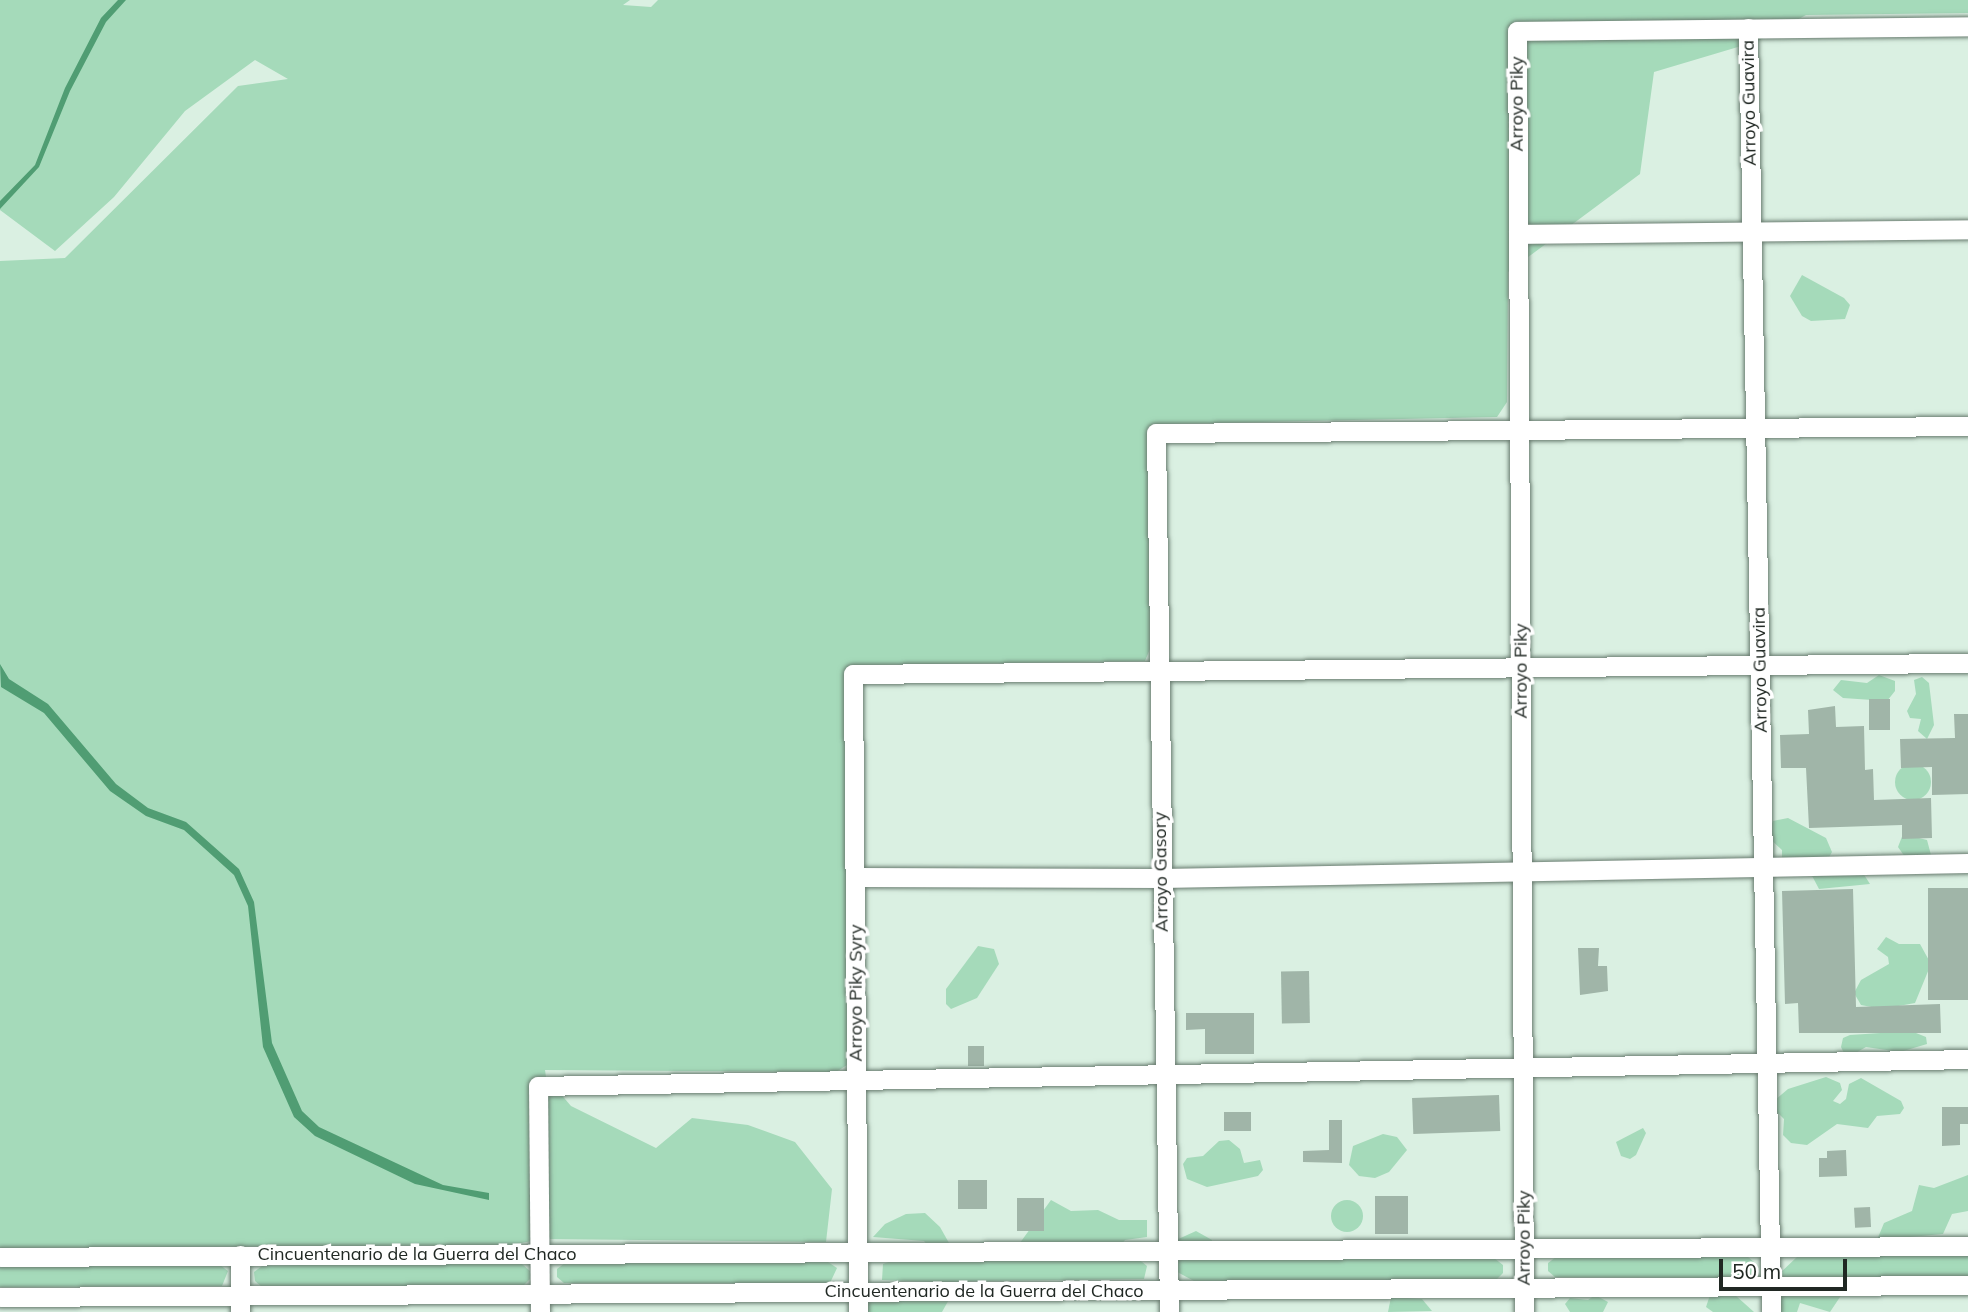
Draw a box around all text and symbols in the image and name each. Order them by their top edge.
street label: Arroyo Guavira [1737,40,1761,166]
street label: Arroyo Piky [1506,56,1528,152]
street label: Arroyo Guavira [1748,607,1772,733]
street label: Arroyo Piky [1510,623,1532,719]
street label: Arroyo Gasory [1149,812,1173,932]
street label: Arroyo Piky Syry [845,924,867,1062]
street label: Arroyo Piky [1513,1190,1535,1286]
street label: Cincuentenario de la Guerra del Chaco [257,1243,577,1265]
scale bar [1723,1246,1851,1290]
text: 50 m [1732,1258,1781,1284]
street label: Cincuentenario de la Guerra del Chaco [824,1280,1144,1302]

